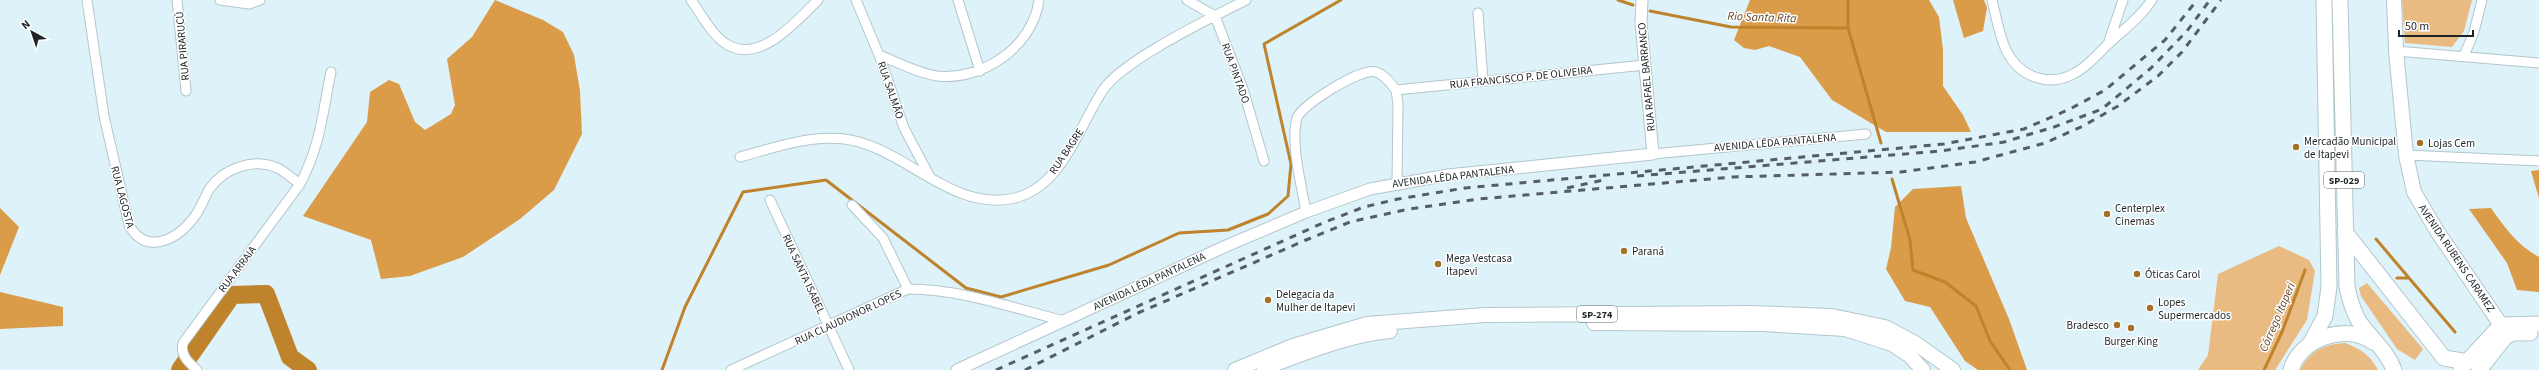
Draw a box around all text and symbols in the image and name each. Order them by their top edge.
water label: Rio Santa Rita [1727,8,1797,27]
street label: RUA PIRARUCÚ [172,11,193,81]
north arrow [12,12,52,52]
scale bar [2399,12,2473,38]
text: N [18,17,34,33]
text: 50 m [2405,18,2429,35]
street label: RUA RAFAEL BARRANCO [1634,22,1659,132]
street label: RUA PINTADO [1218,41,1253,105]
street label: RUA SALMÃO [874,59,907,121]
street label: RUA FRANCISCO P. DE OLIVEIRA [1449,63,1593,92]
street label: RUA BAGRE [1046,125,1087,177]
street label: AVENIDA LÊDA PANTALENA [1713,130,1837,155]
place label: Mercadão Municipal de Itapevi [2304,134,2396,162]
place label: Lojas Cem [2428,136,2475,151]
marker: Lojas Cem [2415,138,2425,148]
marker: Mercadão Municipal de Itapevi [2291,142,2301,152]
street label: AVENIDA LÊDA PANTALENA [1391,162,1515,191]
street label: RUA LAGOSTA [107,164,138,230]
road number: SP-029 [2324,172,2364,188]
place label: Centerplex Cinemas [2115,201,2165,229]
street label: AVENIDA RUBENS CARAMEZ [2415,201,2498,315]
marker: Centerplex Cinemas [2102,209,2112,219]
street label: RUA SANTA ISABEL [779,232,829,317]
street label: RUA ARRAIA [215,243,260,296]
place label: Paraná [1632,244,1664,259]
marker: Paraná [1619,246,1629,256]
street label: AVENIDA LÊDA PANTALENA [1091,249,1208,314]
place label: Mega Vestcasa Itapevi [1446,251,1512,279]
marker: Mega Vestcasa Itapevi [1433,259,1443,269]
place label: Óticas Carol [2145,267,2200,282]
marker: Óticas Carol [2132,269,2142,279]
water label: Córrego Itaperi [2255,280,2300,355]
street label: RUA CLAUDIONOR LOPES [792,286,904,349]
place label: Delegacia da Mulher de Itapevi [1276,287,1355,315]
marker: Delegacia da Mulher de Itapevi [1263,295,1273,305]
place label: Lopes Supermercados [2158,295,2231,323]
marker: Lopes Supermercados [2145,303,2155,313]
road number: SP-274 [1577,306,1617,322]
place label: Bradesco [2067,318,2109,333]
marker: Bradesco [2112,320,2122,330]
marker: Burger King [2126,323,2136,333]
place label: Burger King [2104,334,2158,349]

